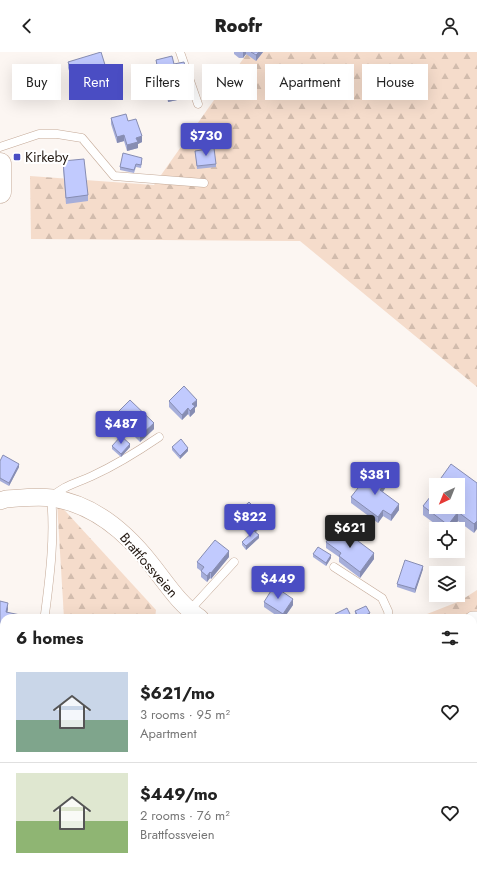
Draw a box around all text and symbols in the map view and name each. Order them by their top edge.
text: Roofr [214,13,263,39]
icon: back [16,15,38,37]
icon: person [439,15,461,37]
chip: Buy [12,64,61,100]
chip: Rent [69,64,123,100]
chip: Filters [131,64,194,100]
chip: New [202,64,257,100]
chip: Apartment [265,64,354,100]
chip: House [362,64,428,100]
pin: $730 [182,123,230,157]
text: $730 [190,126,222,145]
place label: Kirkeby [25,147,69,167]
marker: Kirkeby [12,152,22,162]
pin: $487 [97,411,145,445]
text: $487 [105,414,137,433]
pin: $381 [351,462,399,496]
text: $381 [360,465,390,484]
north arrow [429,478,465,514]
map controls [429,478,465,602]
pin: $822 [226,504,274,538]
text: $822 [233,507,267,526]
pin: $621 [326,515,374,549]
text: $621 [334,518,366,537]
button: locate [429,522,465,558]
street label: Brattfossveien [115,528,183,602]
pin: $449 [254,566,302,600]
button: layers [429,566,465,602]
text: $449 [261,569,295,588]
text: 6 homes [16,626,84,650]
icon: filters [439,627,461,649]
text: $621/mo [140,681,215,705]
icon: home [48,688,96,736]
icon: heart [439,701,461,723]
text: 3 rooms · 95 m² [140,705,230,724]
text: Apartment [140,724,197,743]
text: $449/mo [140,782,218,806]
icon: home [48,789,96,837]
icon: heart [439,802,461,824]
text: 2 rooms · 76 m² [140,806,230,825]
text: Brattfossveien [140,825,215,844]

